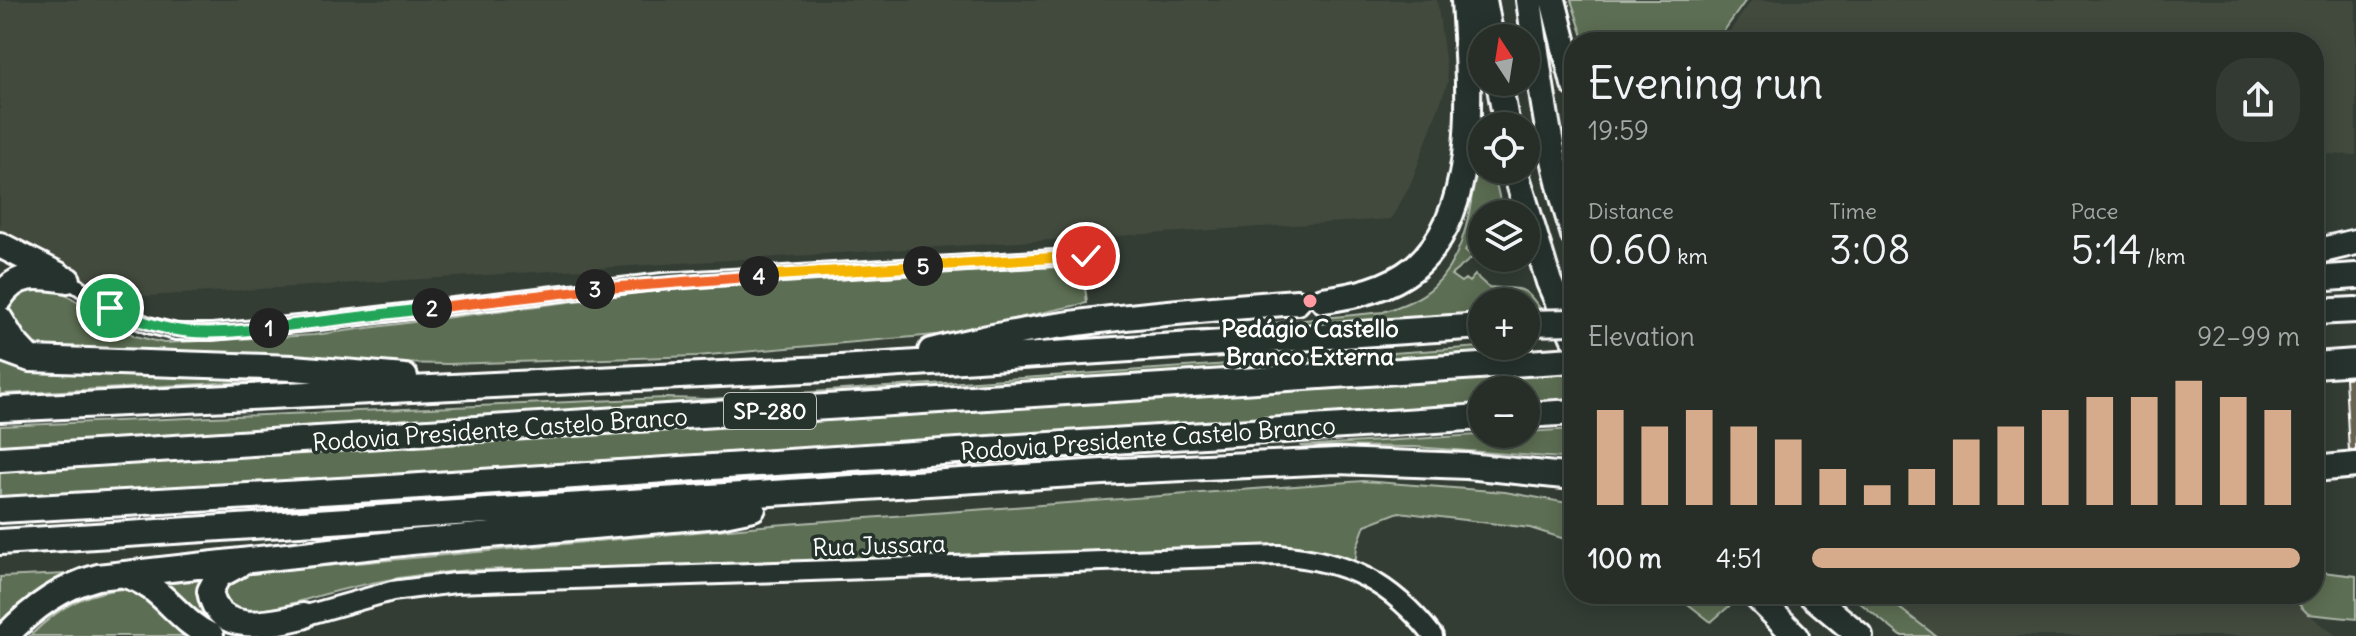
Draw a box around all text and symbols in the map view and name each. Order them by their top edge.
north arrow [1468,24,1540,96]
map controls [1468,24,1540,448]
text: Evening run [1588,56,1823,111]
button: share [2216,58,2300,142]
button: locate [1468,112,1540,184]
text: 19:59 [1588,114,1649,147]
text: Distance [1588,197,1674,225]
text: Time [1829,197,1877,225]
text: Pace [2071,197,2118,225]
button: layers [1468,200,1540,272]
pin [1052,222,1120,290]
text: 0.60 [1588,225,1672,275]
text: 3:08 [1829,225,1910,275]
text: 5:14 [2071,225,2142,275]
icon: check [1064,234,1108,278]
text: km [1672,242,1708,270]
text: /km [2142,242,2185,270]
pin: 5 [903,246,943,286]
text: 5 [917,252,929,280]
pin: 4 [739,256,779,296]
text: 4 [753,262,765,290]
pin: 3 [575,269,615,309]
pin [76,274,144,342]
text: 3 [589,275,601,303]
icon: arrive [88,286,132,330]
pin: 2 [412,288,452,328]
button: + [1468,288,1540,360]
marker: Pedágio Castello Branco Externa [1301,292,1319,310]
text: 2 [426,294,438,322]
pin: 1 [249,308,289,348]
place label: Pedágio Castello Branco Externa [1221,313,1399,371]
text: 1 [265,314,273,342]
text: Elevation [1588,320,1695,353]
text: 92–99 m [2197,320,2300,353]
button: − [1468,376,1540,448]
road number: SP-280 [724,393,816,429]
street label: Rodovia Presidente Castelo Branco [311,401,689,457]
street label: Rodovia Presidente Castelo Branco [959,410,1337,466]
street label: Rua Jussara [812,528,946,562]
text: 100 m [1588,542,1662,575]
text: 4:51 [1716,542,1762,575]

